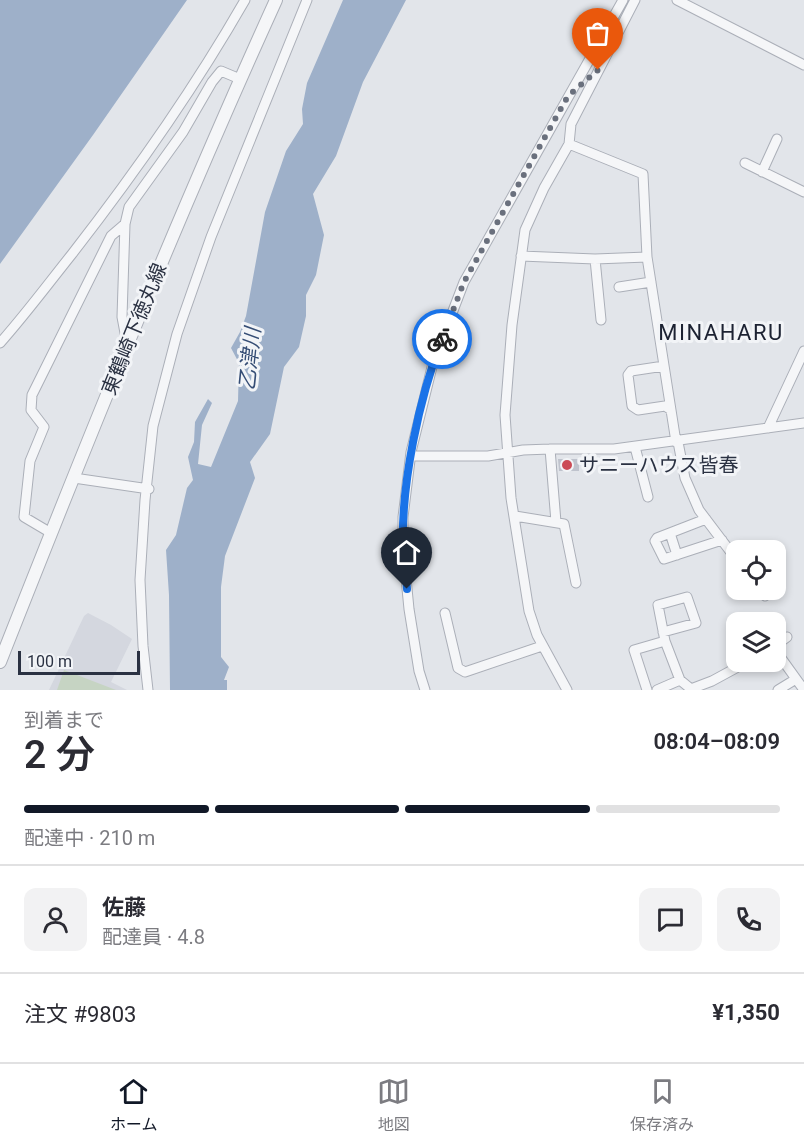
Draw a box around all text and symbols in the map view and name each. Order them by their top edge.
pin [572,8,623,70]
icon: bag [581,17,614,50]
street label: 東鶴崎下徳丸線 [97,260,171,398]
courier [412,309,472,369]
district label: MINAHARU [658,320,784,345]
icon: bike [426,323,459,356]
water label: 乙津川 [235,324,265,392]
place label: サニーハウス皆春 [579,453,739,477]
marker: サニーハウス皆春 [560,458,574,472]
pin [381,527,432,589]
icon: home [390,536,423,569]
map controls [726,540,786,672]
button: locate [726,540,786,600]
button: layers [726,612,786,672]
scale bar [18,648,140,676]
text: 100 m [27,652,72,671]
text: 到着まで [24,708,104,732]
text: 08:04–08:09 [653,729,780,754]
text: 2 分 [24,732,95,778]
text: 配達中 · 210 m [24,826,155,850]
button: person [24,888,87,951]
button: chat [639,888,702,951]
button: phone [717,888,780,951]
text: 佐藤 [102,895,146,920]
text: 配達員 · 4.8 [102,925,205,949]
text: ¥1,350 [712,1000,780,1025]
text: 注文 #9803 [24,1002,136,1027]
tab: ホーム [110,1075,157,1135]
tab: 地図 [377,1075,410,1135]
tab: 保存済み [630,1075,694,1135]

